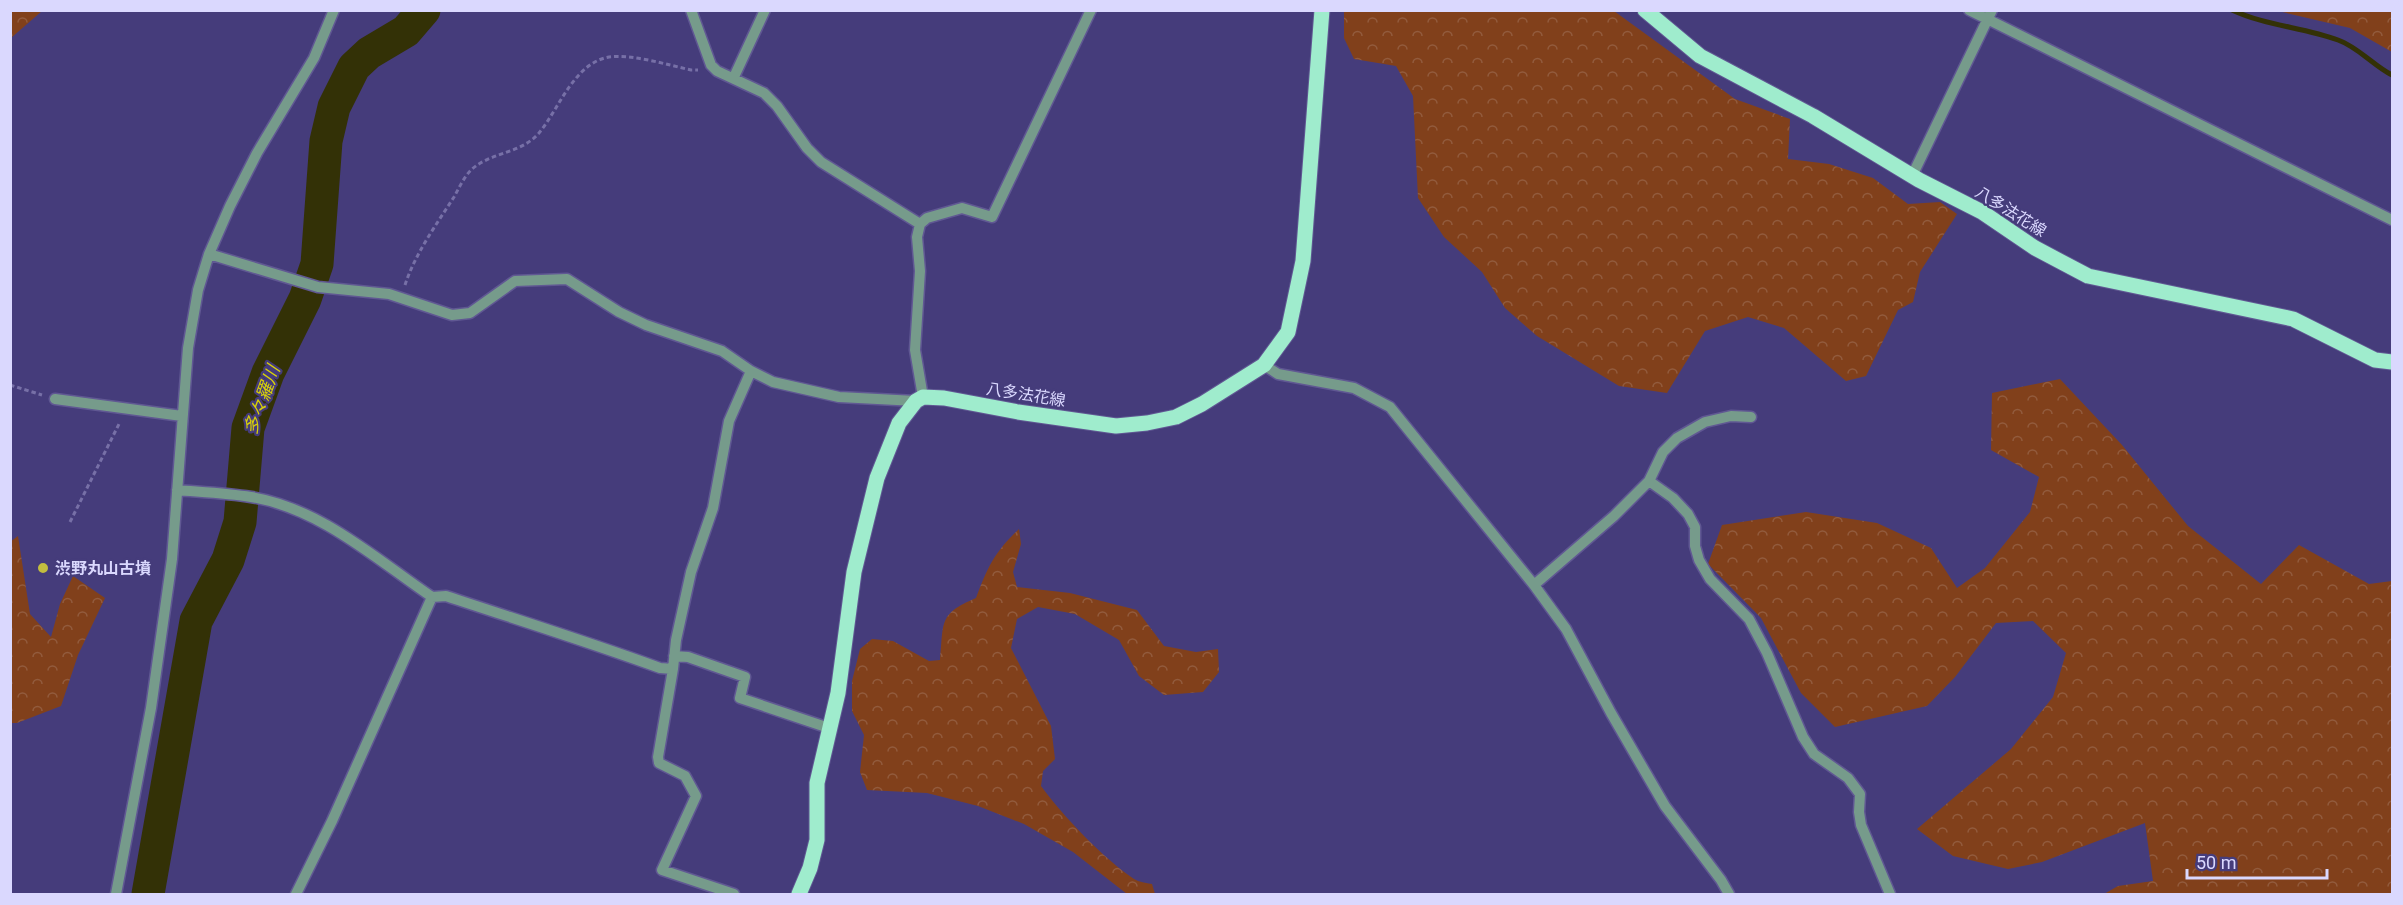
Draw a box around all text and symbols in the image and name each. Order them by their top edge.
street label: 八多法花線 [1972,182,2050,241]
water label: 多々羅川 [239,361,284,437]
street label: 八多法花線 [985,379,1067,410]
place label: 渋野丸山古墳 [55,559,151,578]
marker: 渋野丸山古墳 [36,561,50,575]
scale bar [2187,842,2326,880]
text: 50 m [2196,852,2236,873]

